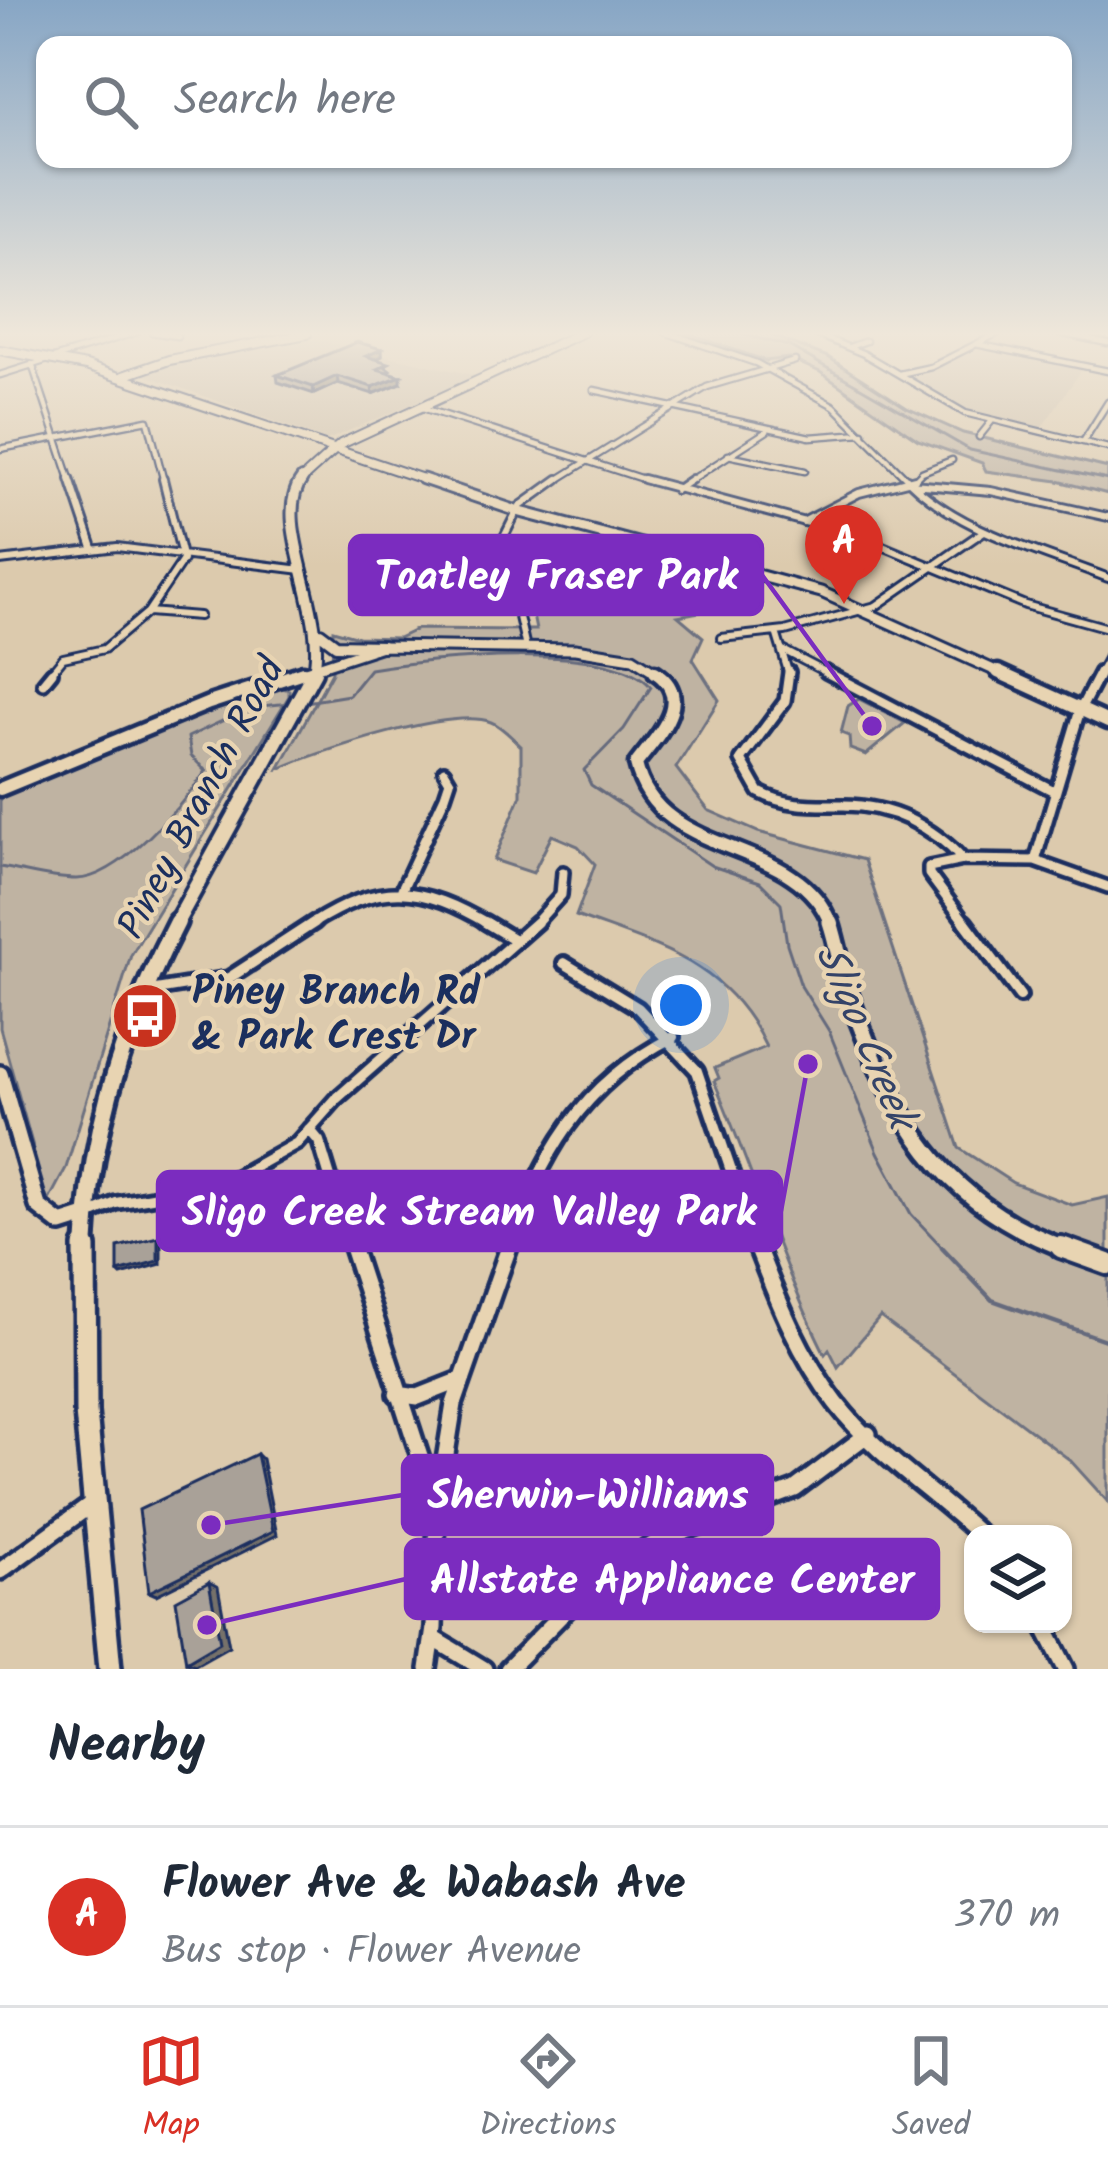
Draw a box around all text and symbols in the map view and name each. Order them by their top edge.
search box [36,36,1072,168]
text: Search here [174,66,396,138]
icon: search [78,69,144,135]
pin: A [805,505,883,604]
callout: Toatley Fraser Park [350,536,762,614]
text: Toatley Fraser Park [374,545,739,612]
street label: Piney Branch Road [102,646,304,951]
water label: Sligo Creek [795,934,935,1145]
place label: Piney Branch Rd & Park Crest Dr [192,963,481,1070]
your location [651,975,711,1035]
bus stop icon: Piney Branch Rd & Park Crest Dr [110,981,180,1051]
callout: Sligo Creek Stream Valley Park [158,1172,781,1250]
text: Sligo Creek Stream Valley Park [182,1181,758,1248]
callout: Sherwin-Williams [403,1456,772,1534]
text: Sherwin-Williams [427,1464,749,1531]
map controls [964,1525,1072,1633]
button: layers [964,1525,1072,1633]
callout: Allstate Appliance Center [406,1540,938,1618]
text: Allstate Appliance Center [430,1549,916,1616]
text: Nearby [48,1707,205,1788]
text: Flower Ave & Wabash Ave [162,1850,685,1922]
text: A [75,1886,99,1948]
text: 370 m [954,1886,1060,1948]
text: Bus stop · Flower Avenue [162,1922,581,1984]
tab: Map [138,2028,204,2153]
tab: Directions [479,2028,616,2153]
tab: Saved [892,2028,970,2153]

